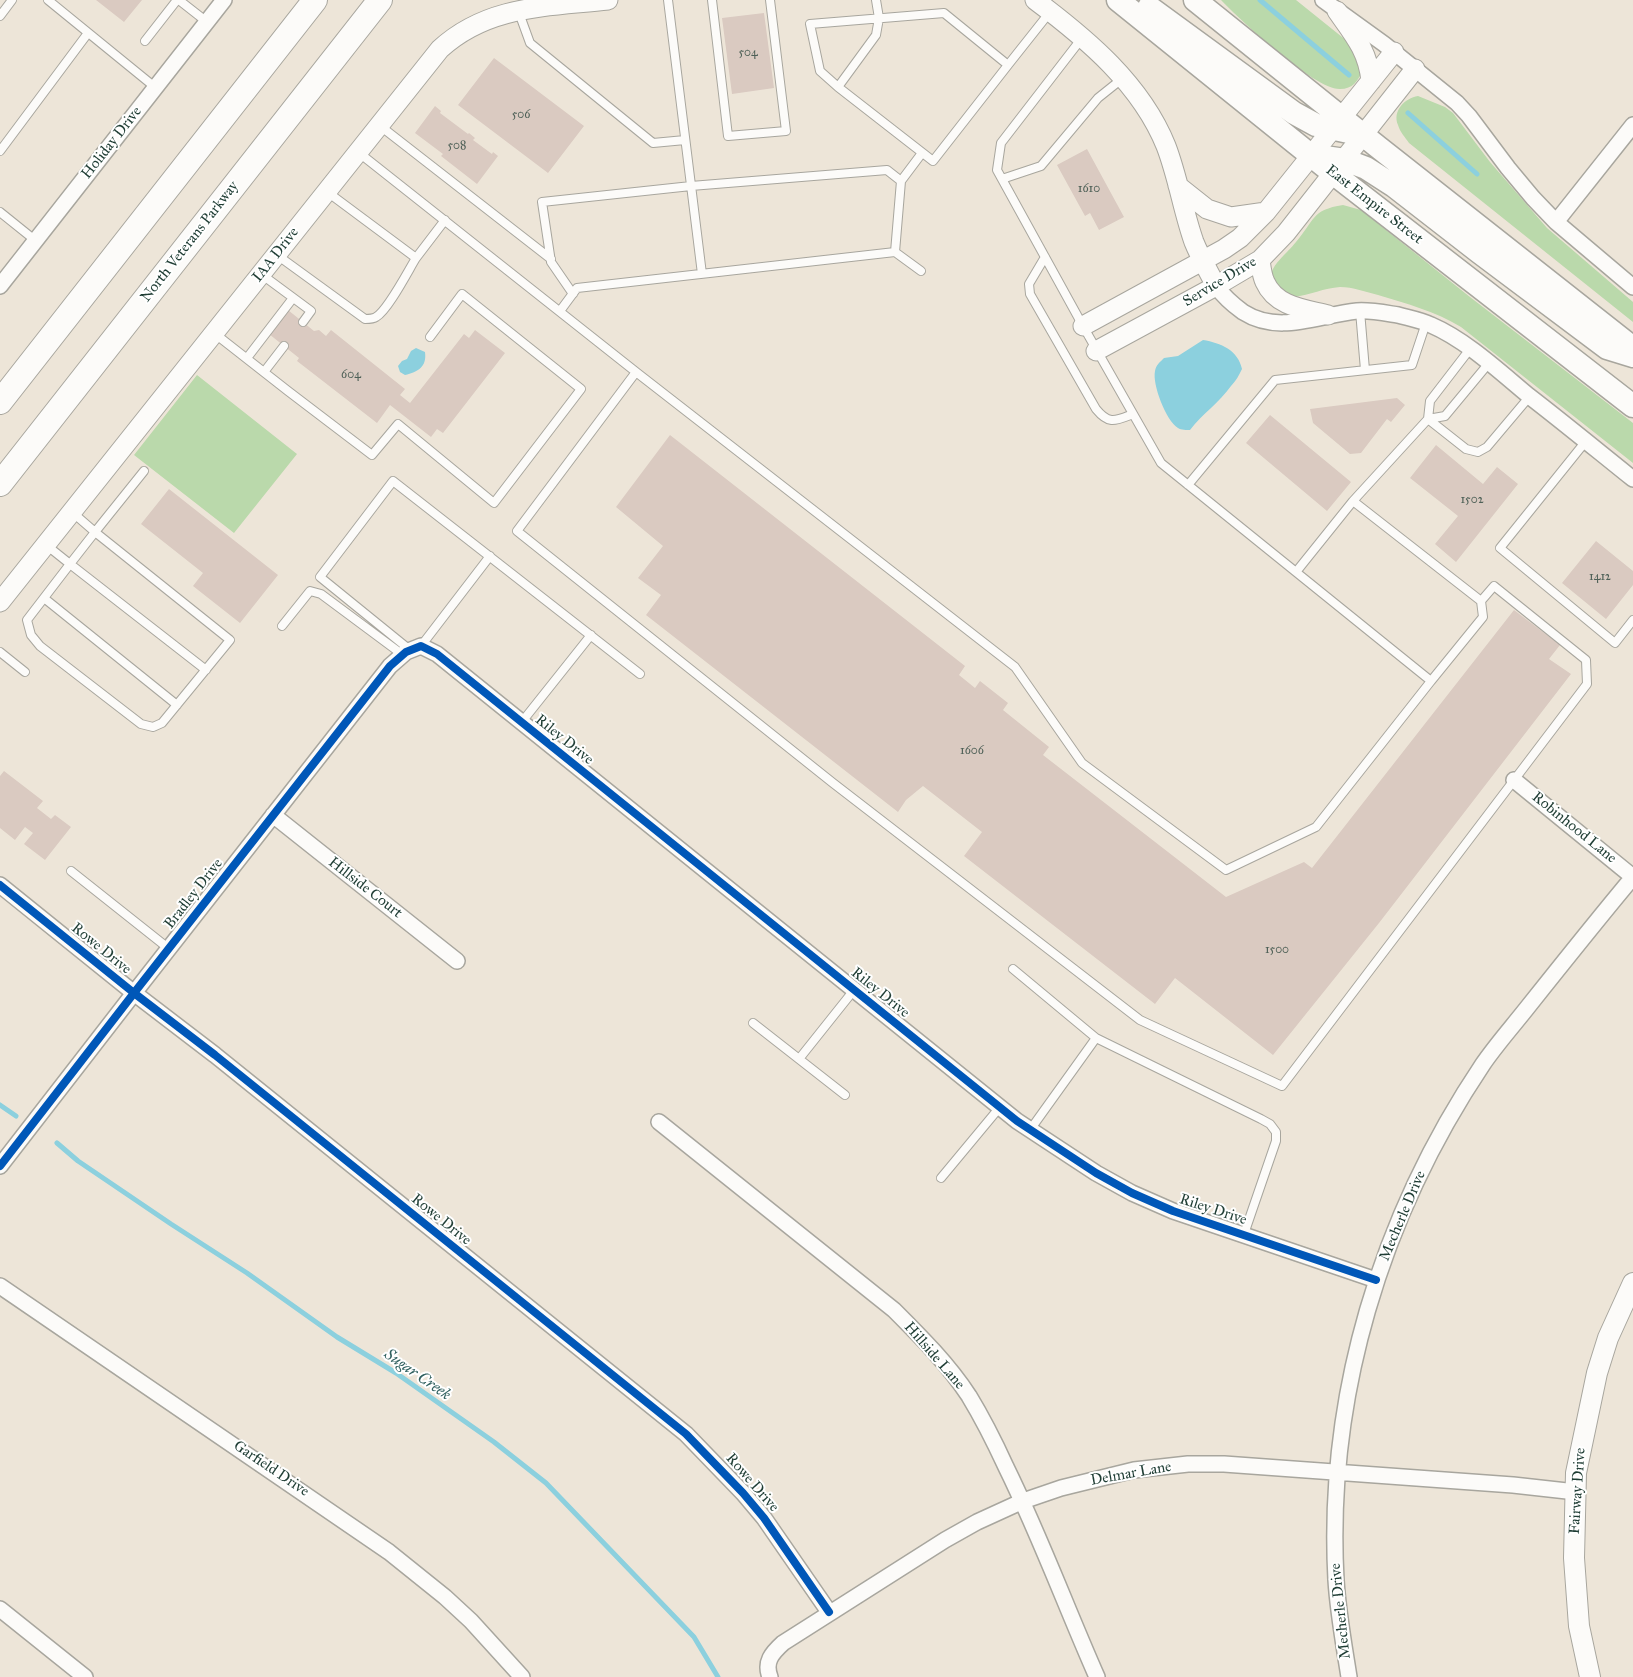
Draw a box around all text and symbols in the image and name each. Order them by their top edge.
house number: 504 [738,46,758,60]
street label: Holiday Drive [78,103,146,183]
house number: 506 [512,108,530,122]
house number: 508 [448,139,466,153]
street label: East Empire Street [1322,161,1426,249]
street label: North Veterans Parkway [137,178,243,306]
house number: 1610 [1078,182,1100,196]
street label: IAA Drive [249,224,303,286]
street label: Service Drive [1180,253,1260,311]
house number: 604 [341,368,361,382]
house number: 1502 [1460,493,1484,507]
house number: 1412 [1589,570,1611,584]
street label: Riley Drive [531,711,597,769]
house number: 1606 [960,744,984,758]
street label: Robinhood Lane [1528,788,1620,868]
street label: Hillside Court [325,854,405,922]
street label: Bradley Drive [161,855,227,933]
street label: Rowe Drive [67,919,135,979]
house number: 1500 [1265,943,1289,957]
street label: Riley Drive [847,964,913,1022]
street label: Mecherle Drive [1376,1168,1430,1264]
street label: Rowe Drive [407,1190,475,1250]
street label: Riley Drive [1177,1191,1249,1229]
street label: Hillside Lane [900,1319,968,1393]
water label: Sugar Creek [380,1345,454,1405]
street label: Garfield Drive [230,1437,312,1501]
street label: Fairway Drive [1566,1447,1590,1535]
street label: Rowe Drive [722,1450,782,1516]
street label: Delmar Lane [1089,1458,1173,1490]
street label: Mecherle Drive [1327,1562,1355,1660]

